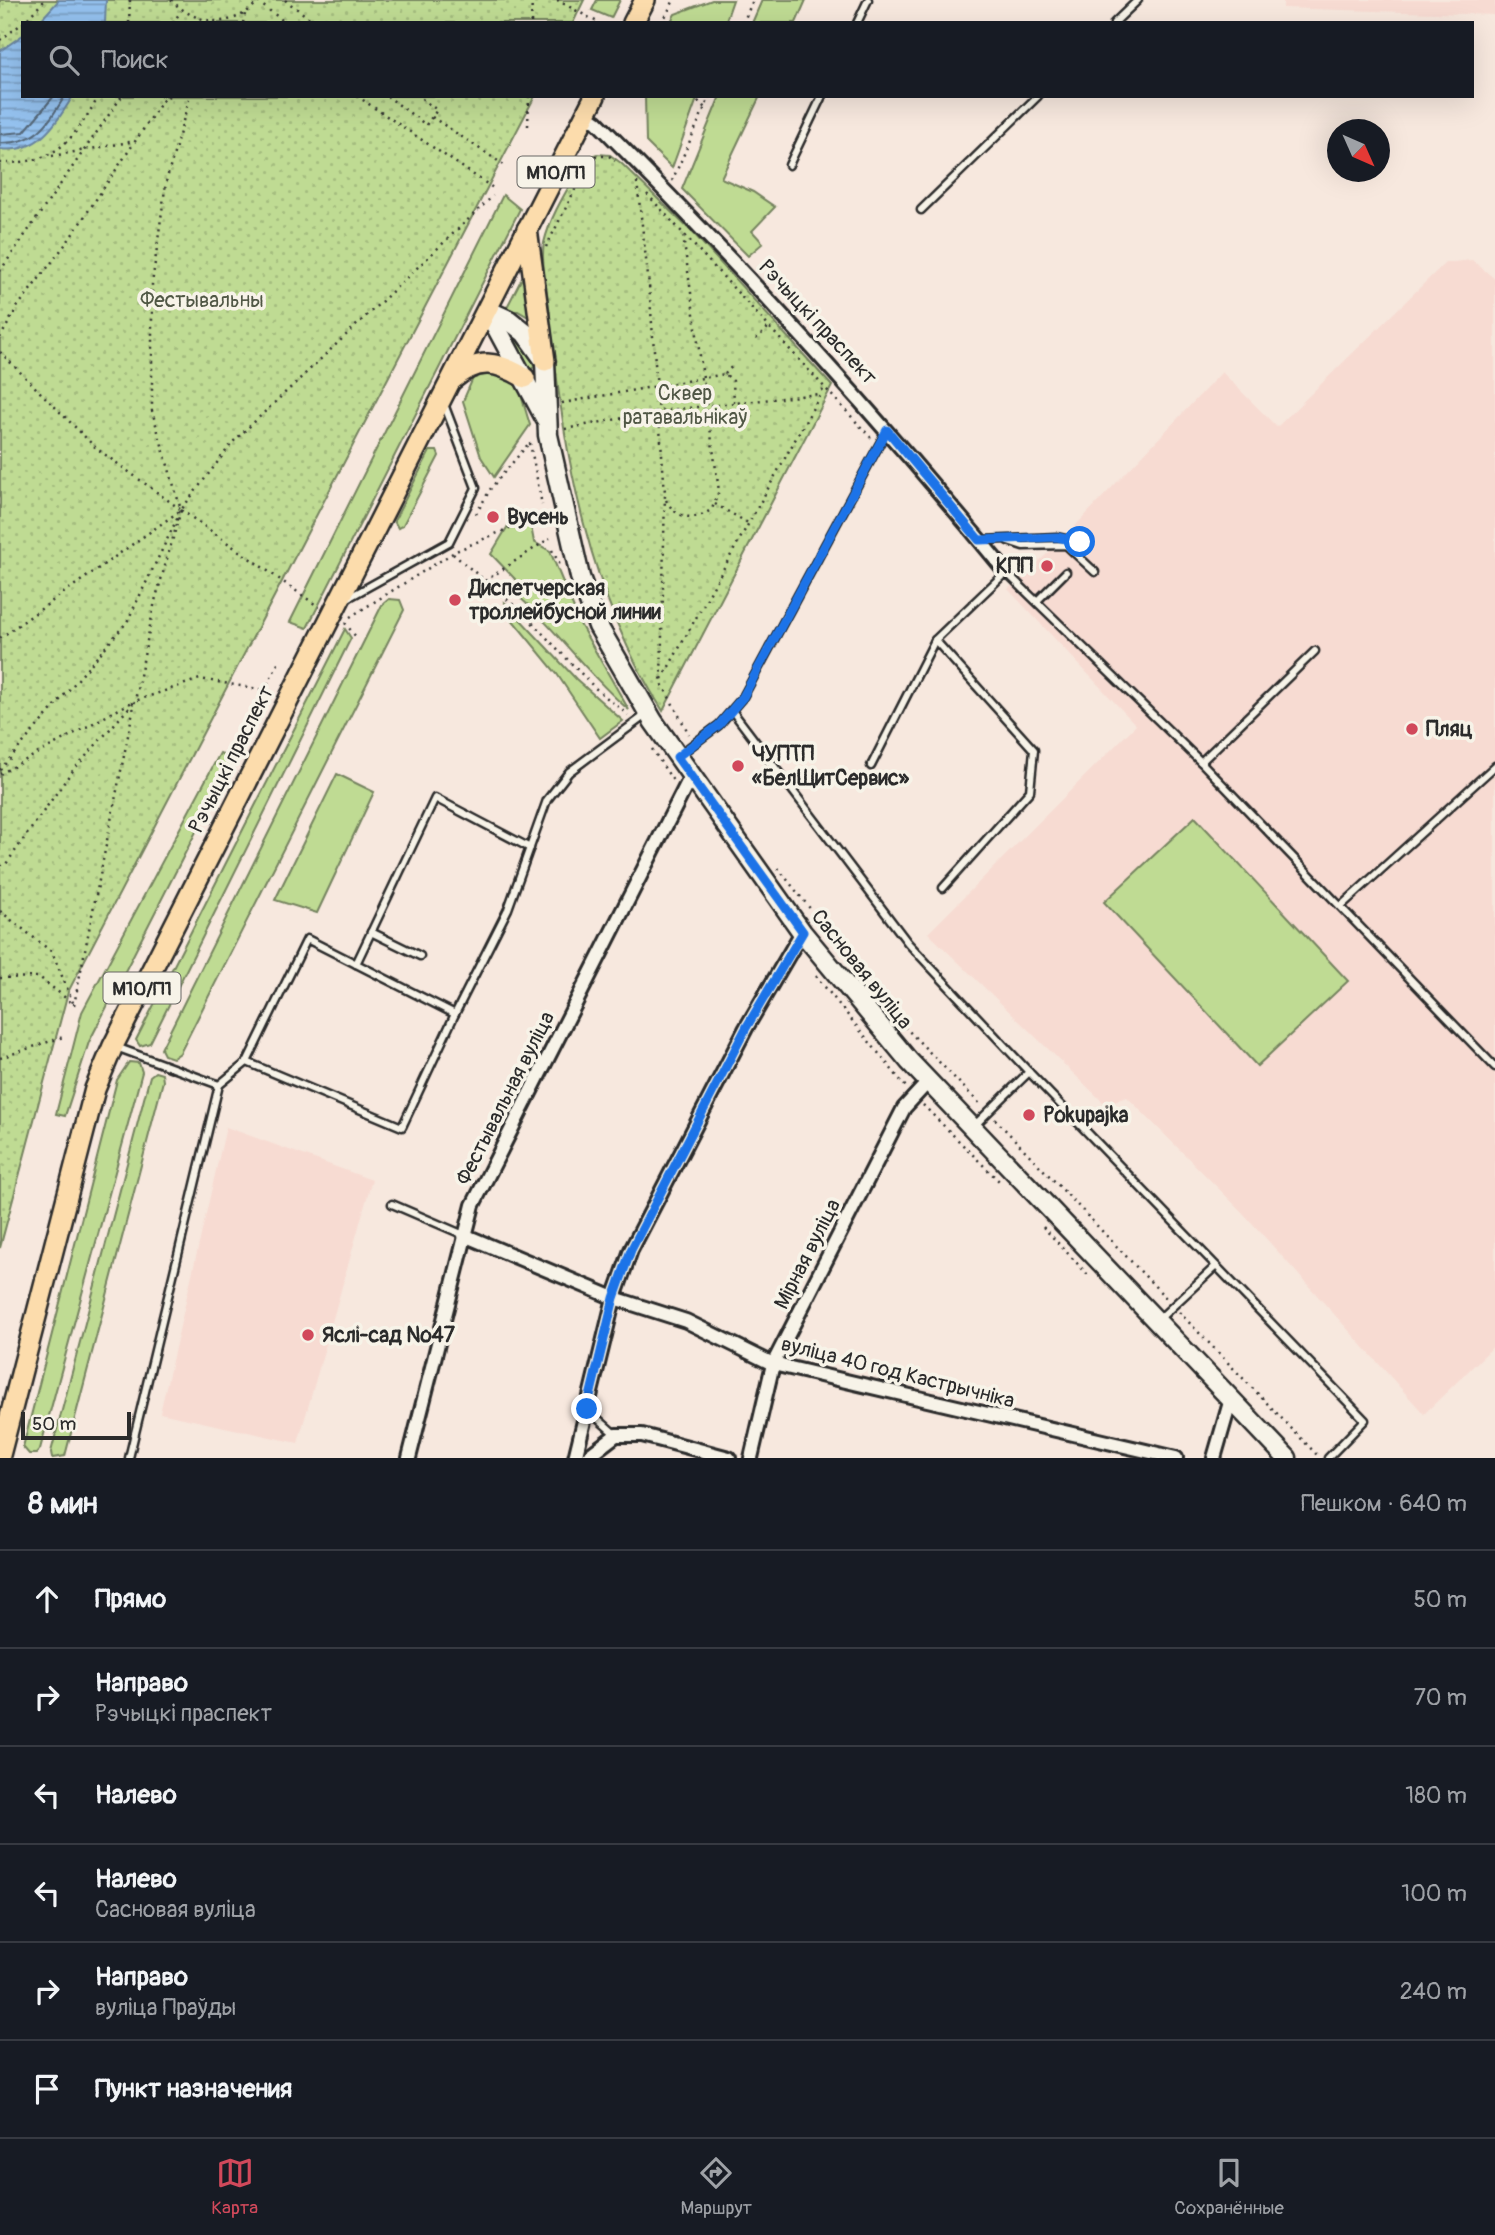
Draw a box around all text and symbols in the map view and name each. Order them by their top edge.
search box [21,21,1474,98]
icon: search [45,41,83,79]
text: Поиск [101,44,169,76]
north arrow [1327,119,1390,182]
road number: М10/П1 [518,156,594,188]
street label: Рэчыцкі праспект [753,254,883,391]
park label: Фестывальны [140,287,264,314]
park label: Сквер ратавальнікаў [623,380,747,431]
place label: Вусень [507,504,569,531]
marker: Вусень [485,509,501,525]
route start [1064,526,1095,557]
place label: КПП [996,553,1033,580]
marker: КПП [1039,558,1055,574]
place label: Диспетчерская троллейбусной линии [467,575,662,626]
marker: Диспетчерская троллейбусной линии [447,592,463,608]
street label: Рэчыцкі праспект [183,681,280,837]
place label: Пляц [1426,716,1473,743]
marker: Пляц [1404,721,1420,737]
place label: ЧУПТП «БелЩитСервис» [752,741,910,792]
marker: ЧУПТП «БелЩитСервис» [730,758,746,774]
street label: Сасновая вуліца [805,904,918,1035]
road number: М10/П1 [104,972,180,1004]
street label: Фестывальная вуліца [450,1007,561,1190]
place label: Pokupajka [1043,1102,1129,1129]
marker: Pokupajka [1021,1107,1037,1123]
street label: Мірная вуліца [768,1194,847,1314]
place label: Яслі-сад №47 [322,1322,456,1349]
marker: Яслі-сад №47 [300,1327,316,1343]
street label: вуліца 40 год Кастрычніка [778,1330,1017,1415]
route end [571,1393,602,1424]
scale bar [21,1409,131,1441]
text: 50 m [32,1412,76,1436]
text: 8 мин [28,1485,98,1522]
text: Пешком · 640 m [1301,1489,1467,1518]
icon: ahead [28,1580,66,1618]
text: Прямо [95,1583,166,1615]
text: 50 m [1413,1585,1467,1614]
text: Направо [95,1667,188,1699]
icon: right [28,1678,66,1716]
text: 70 m [1414,1683,1467,1712]
text: Рэчыцкі праспект [95,1699,272,1728]
icon: left [28,1776,66,1814]
text: Налево [95,1779,177,1811]
text: 180 m [1405,1781,1467,1810]
text: Налево [95,1863,177,1895]
icon: left [28,1874,66,1912]
text: 100 m [1401,1879,1467,1908]
text: Сасновая вуліца [95,1895,256,1924]
text: Направо [95,1961,188,1993]
icon: right [28,1972,66,2010]
text: 240 m [1400,1977,1467,2006]
text: вуліца Праўды [95,1993,236,2022]
icon: arrive [28,2070,66,2108]
text: Пункт назначения [95,2073,292,2105]
tab: Карта [211,2154,258,2220]
tab: Маршрут [680,2154,752,2220]
tab: Сохранённые [1174,2154,1284,2220]

